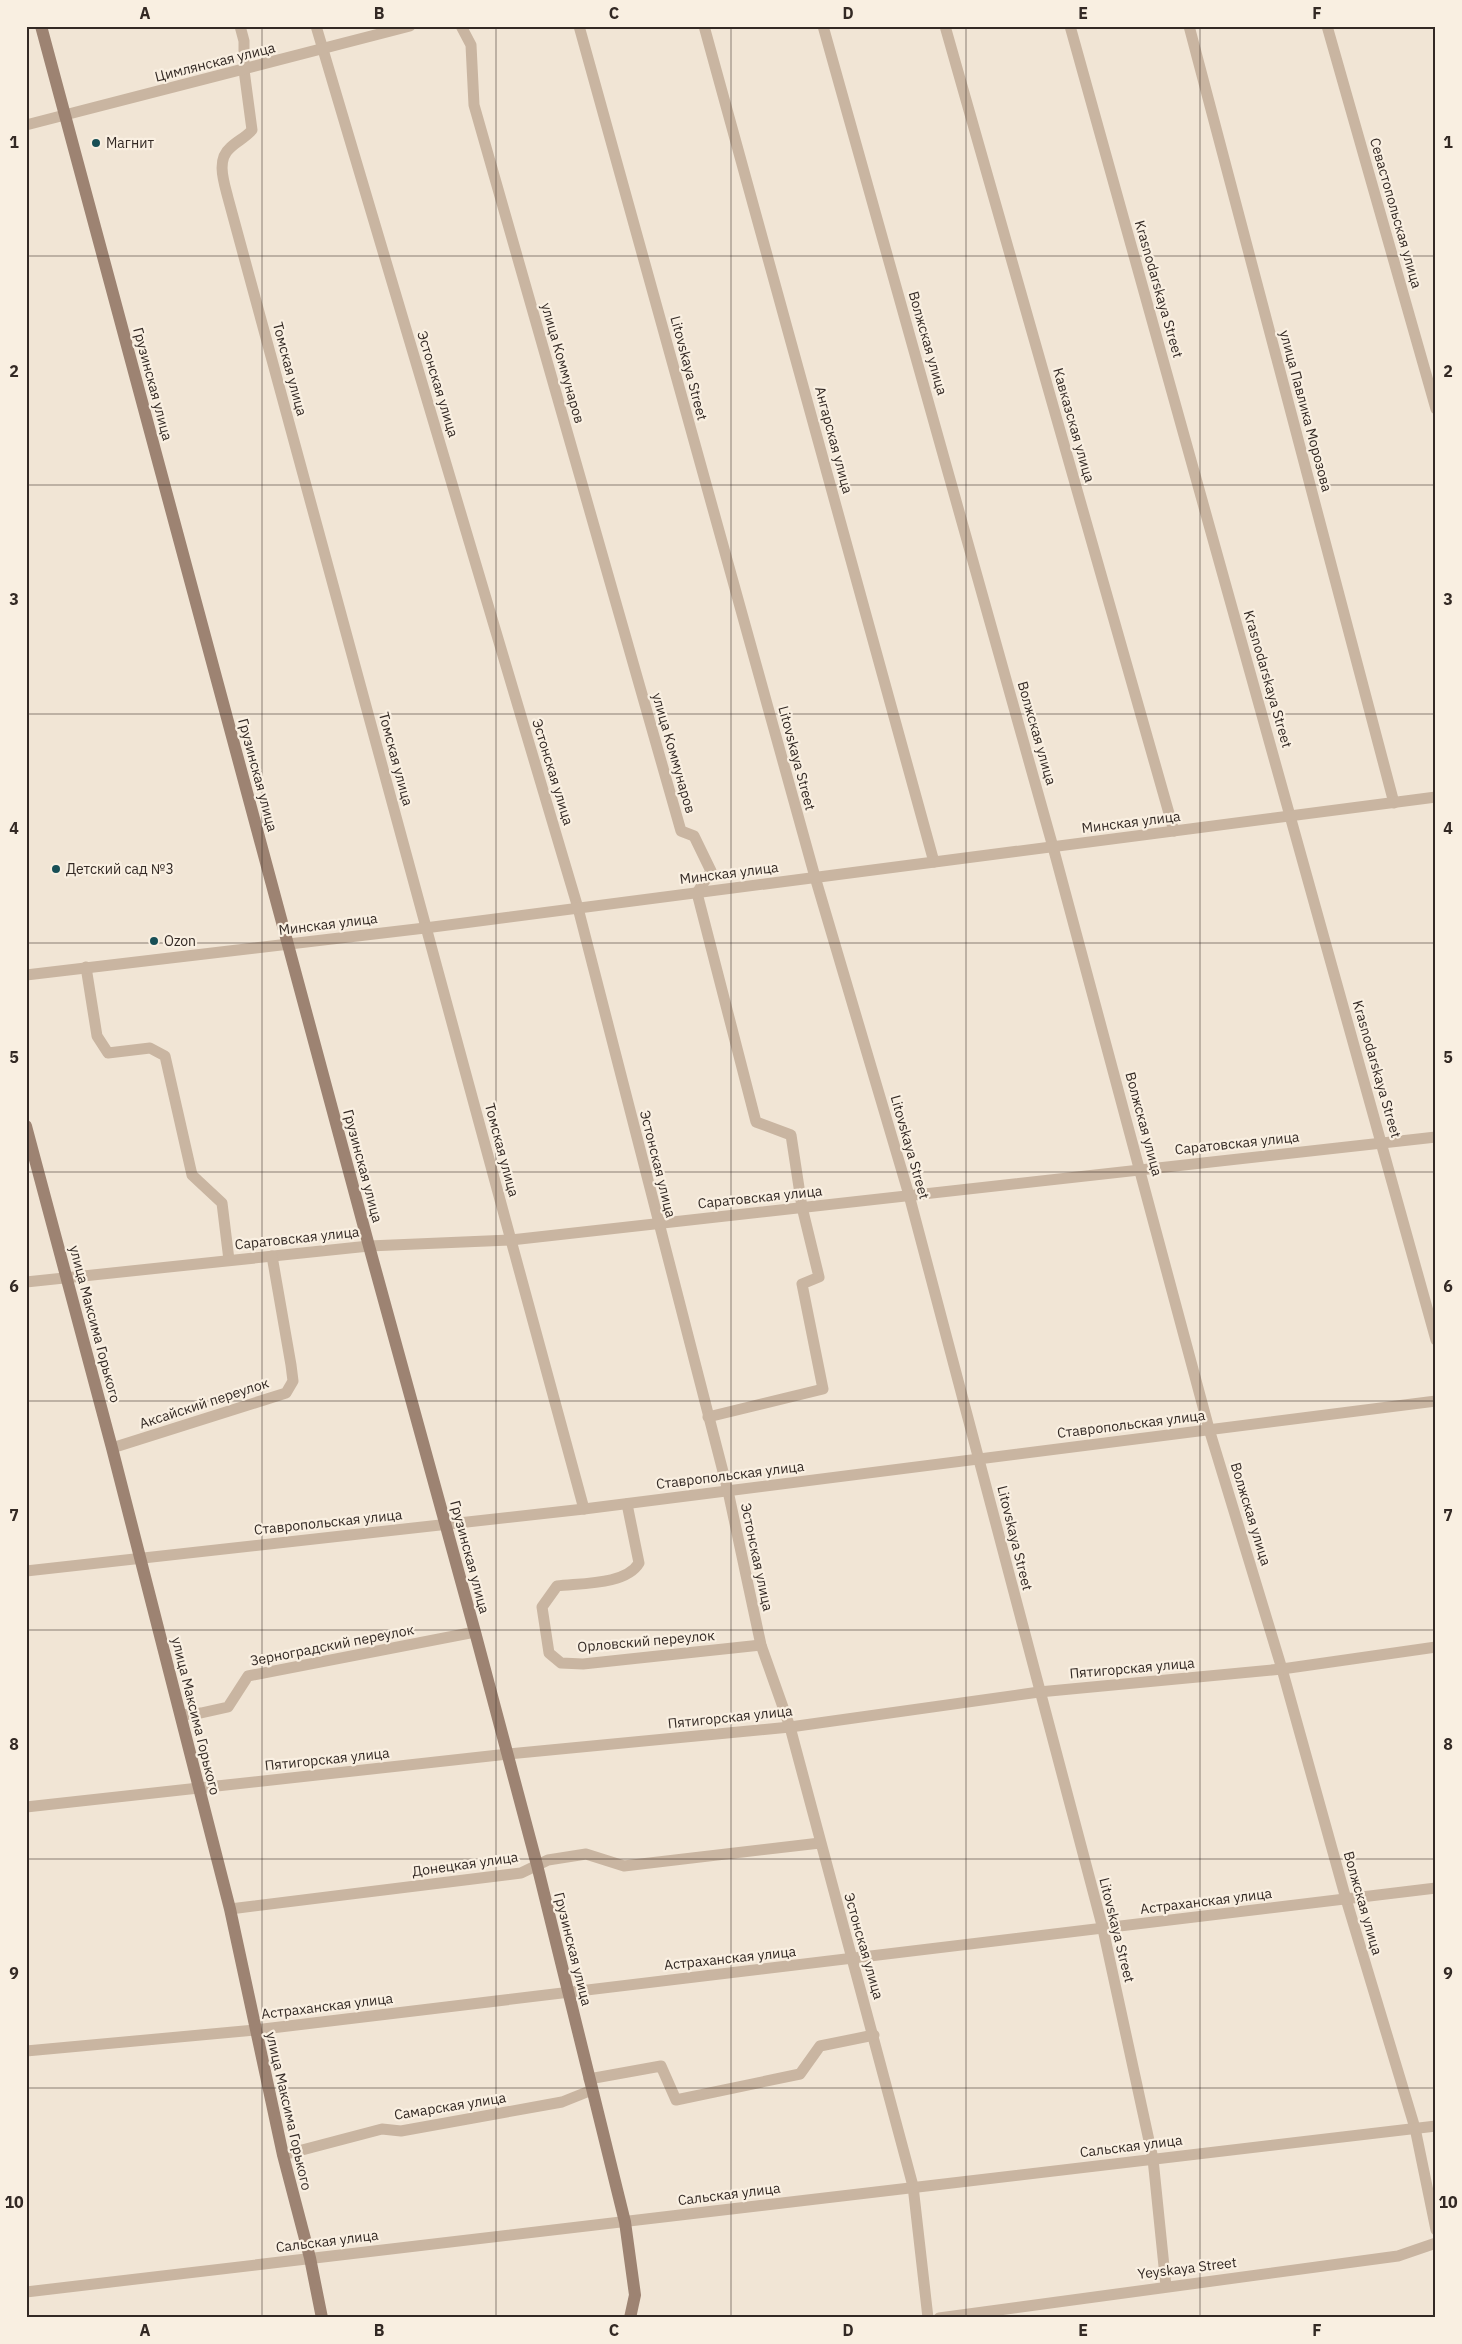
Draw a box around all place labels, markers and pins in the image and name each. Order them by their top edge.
place label: Магнит [106,134,154,152]
marker: Магнит [90,137,102,149]
place label: Детский сад №3 [66,860,174,878]
marker: Детский сад №3 [50,863,62,875]
place label: Ozon [164,932,196,950]
marker: Ozon [148,935,160,947]

